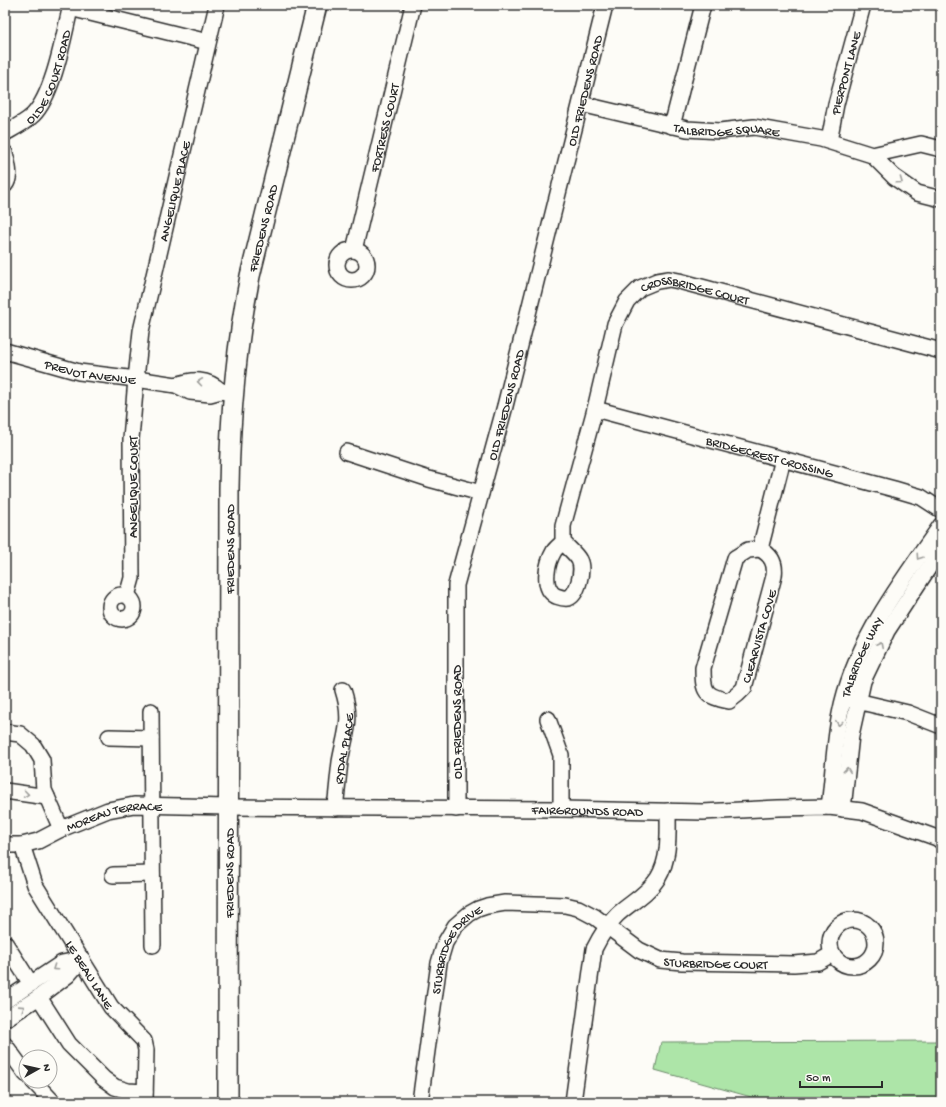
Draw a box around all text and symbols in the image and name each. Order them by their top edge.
street label: OLDE COURT ROAD [23,28,75,128]
street label: PIERPONT LANE [829,29,866,117]
street label: OLD FRIEDENS ROAD [565,33,607,148]
street label: FORTRESS COURT [368,81,404,175]
street label: TALBRIDGE SQUARE [671,121,782,142]
street label: ANGELIQUE PLACE [157,139,195,243]
one-way arrow [896,176,903,183]
street label: FRIEDENS ROAD [246,183,283,275]
street label: CROSSBRIDGE COURT [639,274,751,310]
street label: OLD FRIEDENS ROAD [486,348,529,462]
street label: PREVOT AVENUE [42,357,137,389]
one-way arrow [196,378,203,387]
street label: BRIDGECREST CROSSING [703,434,835,483]
street label: ANGELIQUE COURT [127,435,142,538]
street label: FRIEDENS ROAD [224,504,239,595]
one-way arrow [916,553,924,560]
street label: CLEARVISTA COVE [740,587,781,685]
street label: TALBRIDGE WAY [839,615,888,700]
one-way arrow [875,642,883,649]
street label: OLD FRIEDENS ROAD [451,665,466,779]
street label: RYDAL PLACE [333,712,358,785]
one-way arrow [835,720,844,726]
one-way arrow [842,767,851,773]
one-way arrow [23,789,29,798]
street label: MOREAU TERRACE [64,800,163,836]
street label: FAIRGROUNDS ROAD [531,804,644,821]
street label: FRIEDENS ROAD [223,828,238,919]
street label: STURBRIDGE DRIVE [430,903,486,995]
street label: LE BEAU LANE [61,938,116,1013]
street label: STURBRIDGE COURT [663,955,769,974]
one-way arrow [52,963,59,971]
one-way arrow [18,1005,25,1013]
north arrow [18,1049,58,1089]
text: N [39,1063,52,1072]
scale bar [800,1063,882,1089]
text: 50 m [806,1072,831,1086]

